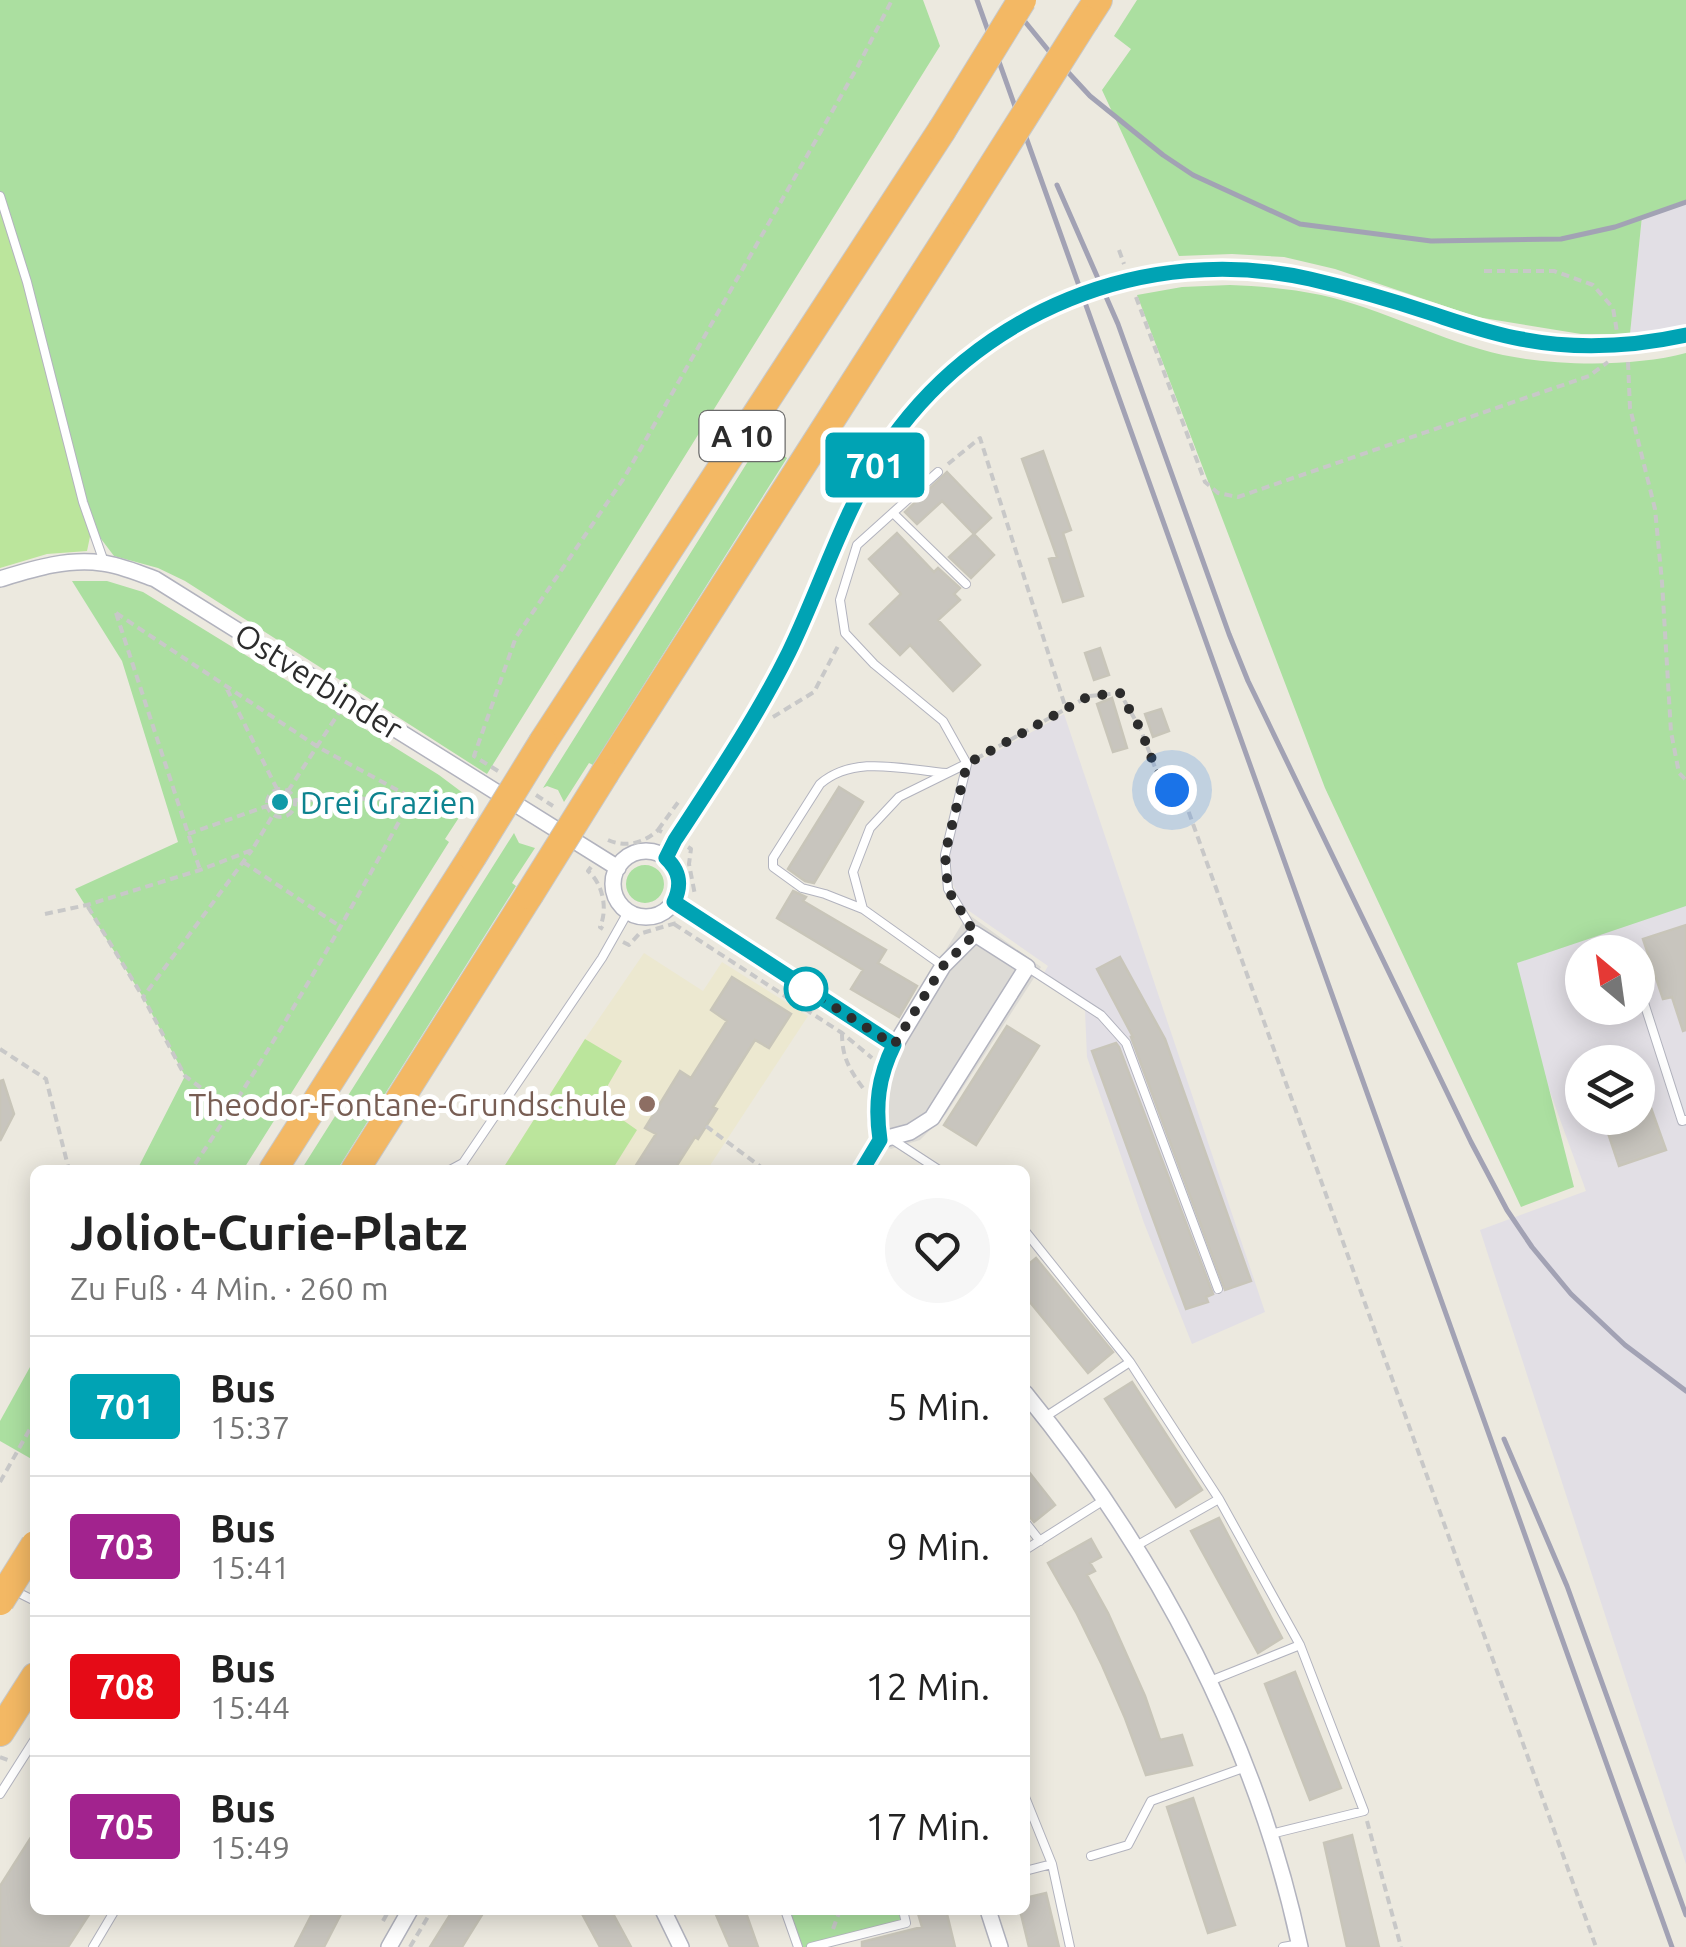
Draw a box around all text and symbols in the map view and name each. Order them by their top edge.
road number: A 10 [700,411,784,461]
line badge: 701 [818,432,932,498]
text: 701 [845,445,905,485]
street label: Ostverbinder [229,615,409,747]
your location [1147,765,1197,815]
place label: Drei Grazien [300,784,476,820]
marker: Drei Grazien [269,791,291,813]
north arrow [1565,935,1655,1025]
map controls [1565,935,1655,1135]
unlabelled marker [785,968,827,1010]
button: layers [1565,1045,1655,1135]
place label: Theodor-Fontane-Grundschule [188,1086,627,1122]
marker: Theodor-Fontane-Grundschule [636,1093,658,1115]
button: heart [885,1198,990,1303]
text: Joliot-Curie-Platz [70,1205,467,1259]
text: Zu Fuß · 4 Min. · 260 m [70,1270,389,1306]
text: Bus [210,1367,275,1409]
text: 5 Min. [887,1385,990,1427]
text: 701 [95,1386,155,1426]
text: 15:37 [210,1409,290,1445]
text: Bus [210,1507,275,1549]
text: 9 Min. [887,1525,990,1567]
text: 703 [95,1526,155,1566]
text: 15:41 [210,1549,290,1585]
text: Bus [210,1647,275,1689]
text: 12 Min. [865,1665,990,1707]
text: 708 [95,1666,155,1706]
text: 15:44 [210,1689,290,1725]
text: Bus [210,1787,275,1829]
text: 17 Min. [865,1805,990,1847]
text: 705 [95,1806,155,1846]
text: 15:49 [210,1829,290,1865]

